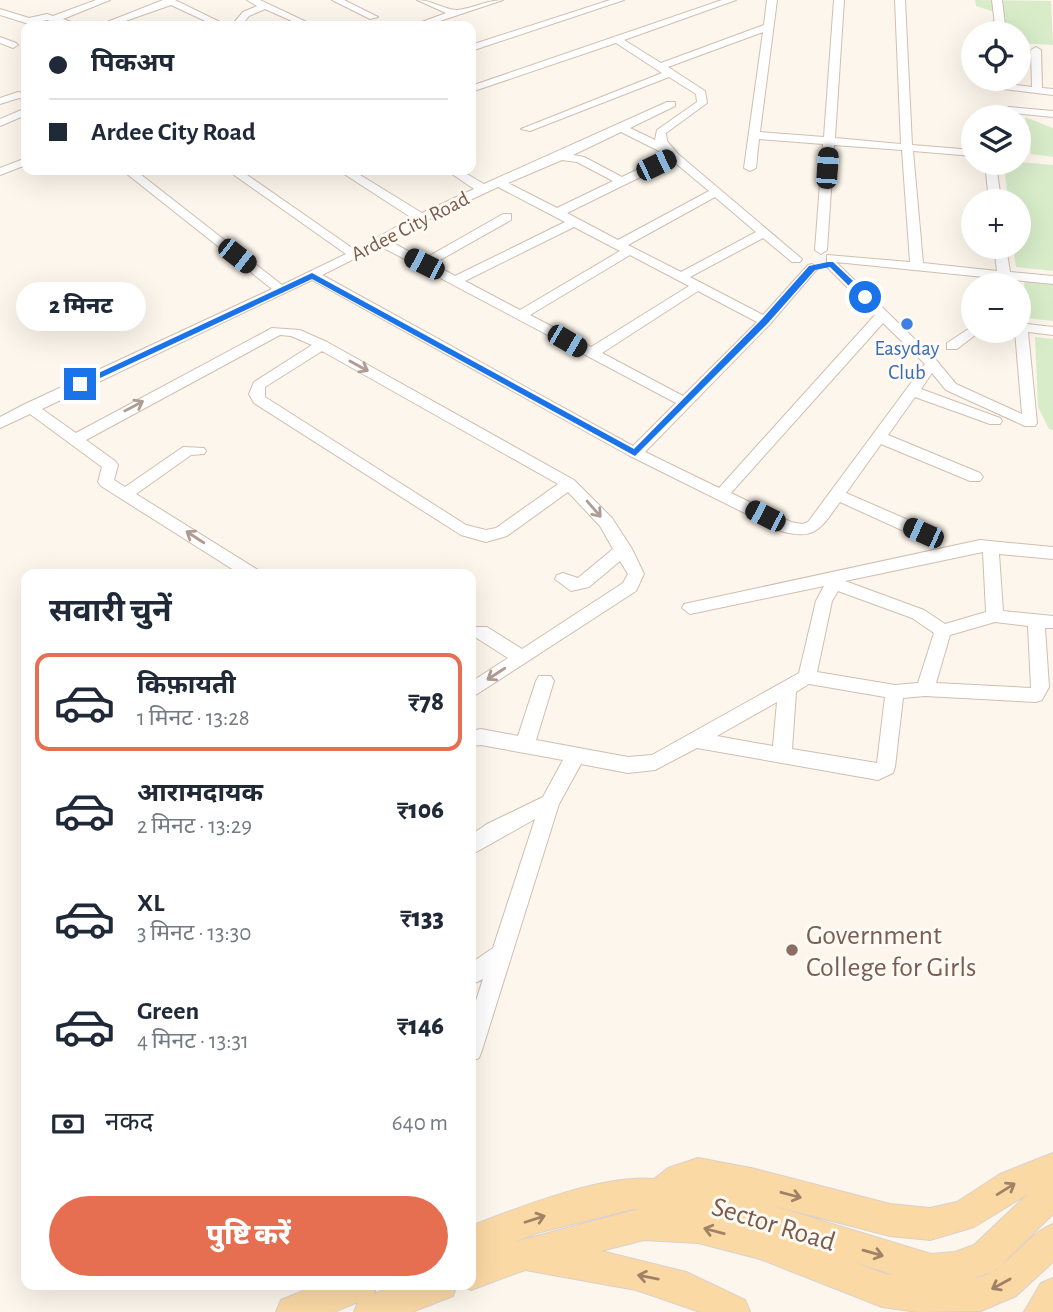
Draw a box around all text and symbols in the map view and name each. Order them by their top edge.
map controls [961,21,1031,343]
button: locate [961,21,1031,91]
text: पिकअप [91,50,174,76]
button: layers [961,105,1031,175]
text: Ardee City Road [91,119,256,145]
car [633,146,680,184]
car [816,146,839,190]
street label: Ardee City Road [348,188,473,265]
button: + [961,189,1031,259]
car [214,235,261,277]
car [401,245,448,283]
button: − [961,273,1031,343]
route start [849,281,881,313]
callout: 2 मिनट [15,282,145,332]
text: 2 मिनट [49,295,113,318]
marker: Easyday Club [899,316,915,332]
car [544,321,591,361]
place label: Easyday Club [874,338,940,383]
one-way arrow [348,360,369,373]
route end [64,368,96,400]
one-way arrow [123,399,144,412]
car [742,497,789,535]
one-way arrow [586,499,602,517]
car [900,515,947,551]
one-way arrow [185,530,205,544]
text: सवारी चुनें [49,595,172,627]
one-way arrow [487,668,507,682]
icon: car [53,671,116,734]
text: किफ़ायती [137,672,236,698]
text: ₹78 [408,689,444,715]
text: 1 मिनट · 13:28 [137,707,250,730]
icon: car [53,779,116,842]
text: आरामदायक [137,780,263,806]
text: ₹106 [397,797,444,823]
text: 2 मिनट · 13:29 [137,815,252,838]
icon: car [53,887,116,950]
text: XL [137,890,164,916]
text: ₹133 [400,905,444,931]
text: 3 मिनट · 13:30 [137,922,251,945]
place label: Government College for Girls [806,922,976,982]
marker: Government College for Girls [784,942,800,958]
icon: car [53,995,116,1058]
text: Green [137,998,199,1024]
text: ₹146 [397,1013,444,1039]
text: 4 मिनट · 13:31 [137,1030,249,1053]
icon: cash [49,1105,87,1143]
text: नकद [105,1109,153,1135]
text: 640 m [392,1112,448,1135]
one-way arrow [996,1181,1016,1195]
one-way arrow [780,1190,802,1203]
street label: Sector Road [708,1193,839,1257]
button: पुष्टि करें [49,1196,448,1276]
one-way arrow [523,1211,545,1224]
one-way arrow [703,1224,726,1237]
one-way arrow [862,1248,884,1261]
one-way arrow [637,1269,660,1283]
one-way arrow [992,1277,1012,1291]

